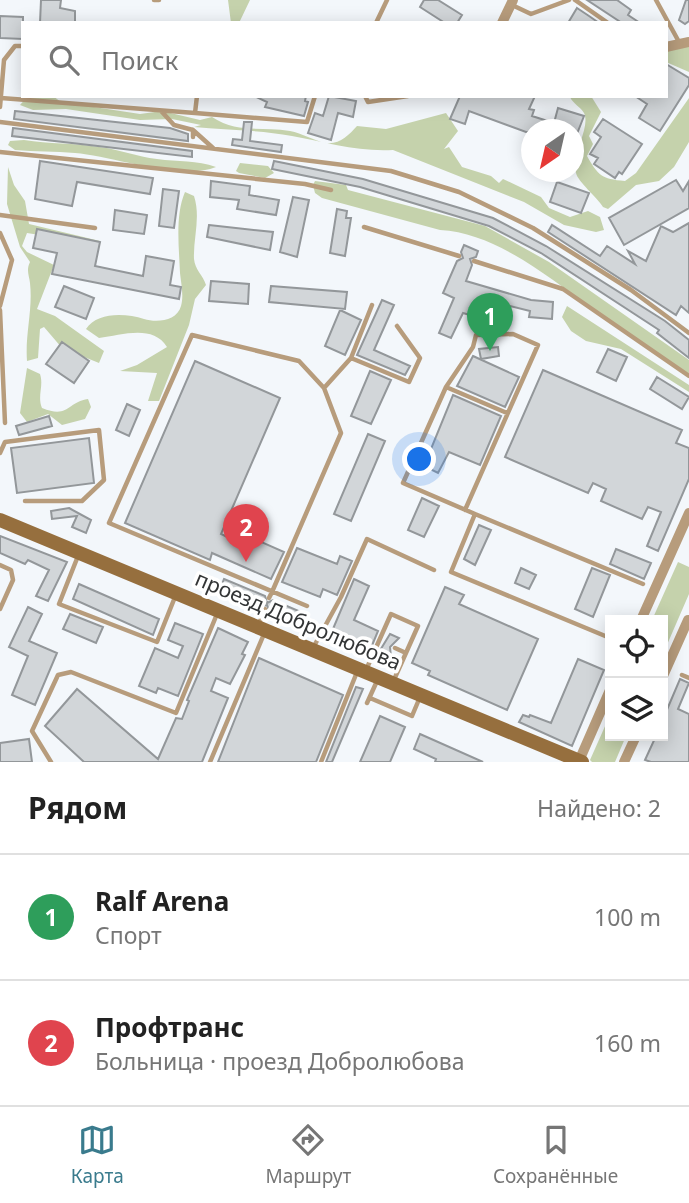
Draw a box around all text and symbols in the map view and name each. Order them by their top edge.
search box [21,21,668,98]
icon: search [45,41,83,79]
text: Поиск [101,42,178,78]
north arrow [521,119,584,182]
pin: 1 [467,293,513,351]
your location [402,442,436,476]
pin: 2 [223,504,269,562]
street label: проезд Добролюбова [191,564,406,676]
map controls [605,615,668,741]
button: locate [605,615,668,678]
button: layers [605,678,668,741]
text: Рядом [28,787,127,828]
text: Найдено: 2 [537,792,661,824]
text: Ralf Arena [95,883,229,919]
text: 1 [44,901,58,933]
text: 100 m [594,901,661,933]
text: Спорт [95,919,162,951]
text: Профтранс [95,1009,244,1045]
text: 2 [44,1027,58,1059]
text: 160 m [594,1027,661,1059]
text: Больница · проезд Добролюбова [95,1045,464,1077]
tab: Карта [71,1121,124,1189]
tab: Маршрут [265,1121,351,1189]
tab: Сохранённые [493,1121,618,1189]

